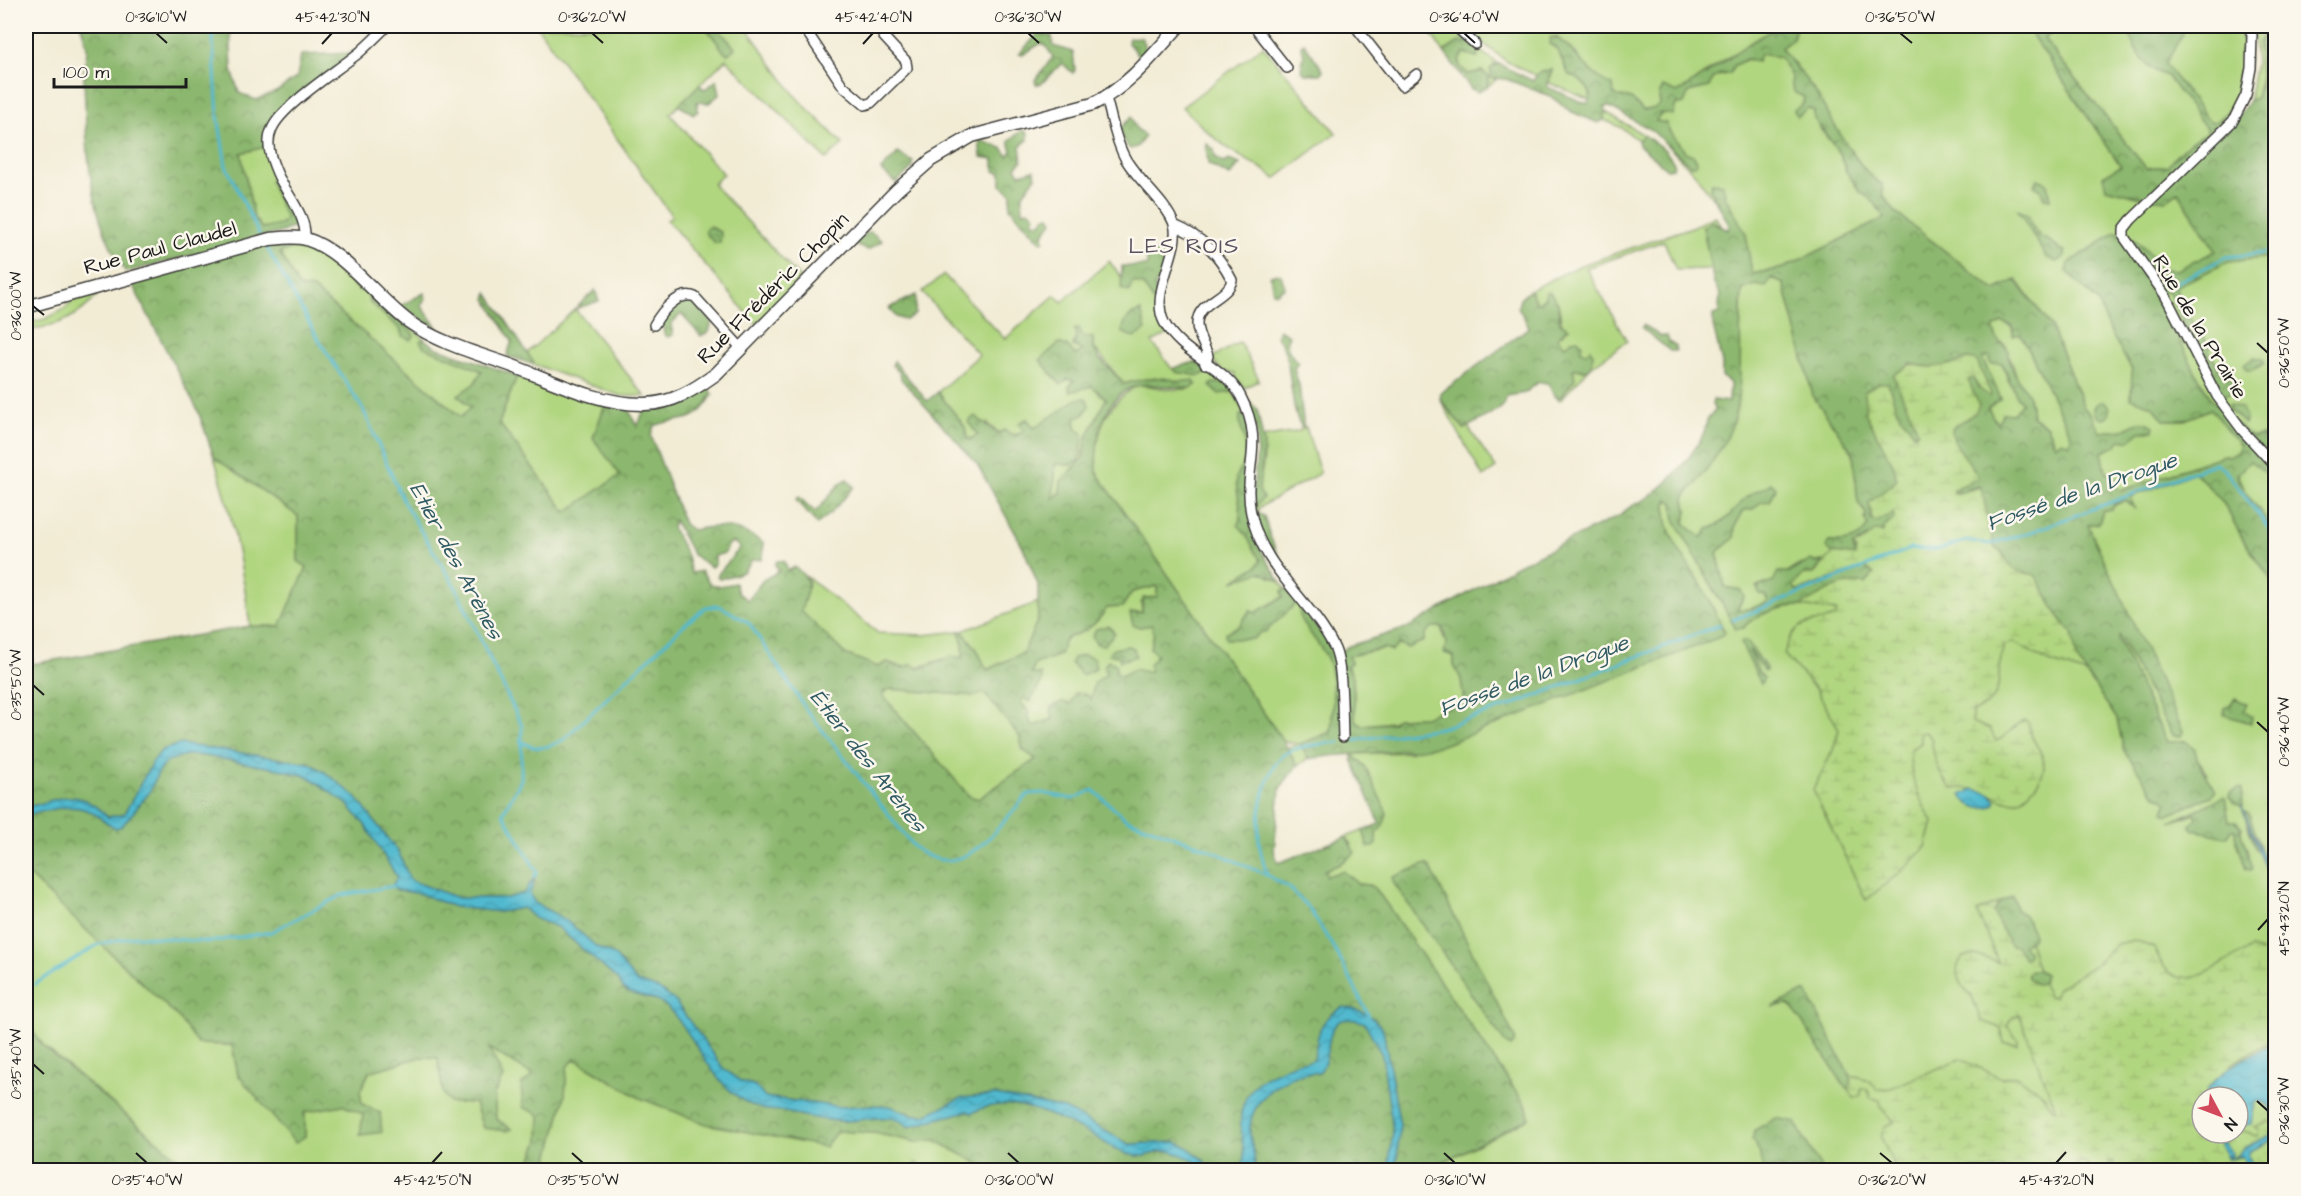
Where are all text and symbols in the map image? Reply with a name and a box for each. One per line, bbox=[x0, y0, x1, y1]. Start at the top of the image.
text: 0°36'10"W bbox=[125, 7, 187, 28]
text: 45°42'30"N bbox=[294, 7, 370, 28]
text: 0°36'20"W bbox=[558, 7, 626, 28]
text: 45°42'40"N bbox=[834, 7, 912, 28]
text: 0°36'30"W bbox=[995, 7, 1061, 28]
text: 0°36'40"W bbox=[1429, 7, 1499, 28]
text: 0°36'50"W bbox=[1865, 7, 1935, 28]
scale bar bbox=[54, 51, 186, 89]
text: 100 m bbox=[63, 60, 109, 85]
street label: Rue Frédéric Chopin bbox=[691, 206, 856, 371]
street label: Rue Paul Claudel bbox=[81, 214, 239, 282]
district label: LES ROIS bbox=[1128, 231, 1240, 262]
street label: Rue de la Prairie bbox=[2146, 250, 2254, 404]
text: 0°36'00"W bbox=[6, 272, 27, 340]
text: 0°36'50"W bbox=[2274, 318, 2295, 388]
water label: Fossé de la Drogue bbox=[1983, 445, 2183, 540]
water label: Etier des Arènes bbox=[402, 477, 511, 646]
water label: Fossé de la Drogue bbox=[1435, 627, 1634, 726]
text: 0°35'50"W bbox=[6, 649, 27, 721]
water label: Étier des Arènes bbox=[802, 683, 934, 840]
text: 0°36'40"W bbox=[2274, 697, 2295, 767]
text: 45°43'20"N bbox=[2274, 881, 2295, 957]
text: 0°35'40"W bbox=[6, 1029, 27, 1099]
text: 0°36'30"W bbox=[2274, 1078, 2295, 1144]
north arrow bbox=[2190, 1085, 2250, 1145]
text: N bbox=[2219, 1113, 2242, 1135]
text: 0°35'40"W bbox=[112, 1170, 182, 1191]
text: 45°42'50"N bbox=[393, 1170, 471, 1191]
text: 0°35'50"W bbox=[547, 1170, 619, 1191]
text: 0°36'00"W bbox=[985, 1170, 1053, 1191]
text: 0°36'10"W bbox=[1424, 1170, 1486, 1191]
text: 0°36'20"W bbox=[1858, 1170, 1926, 1191]
text: 45°43'20"N bbox=[2018, 1170, 2094, 1191]

